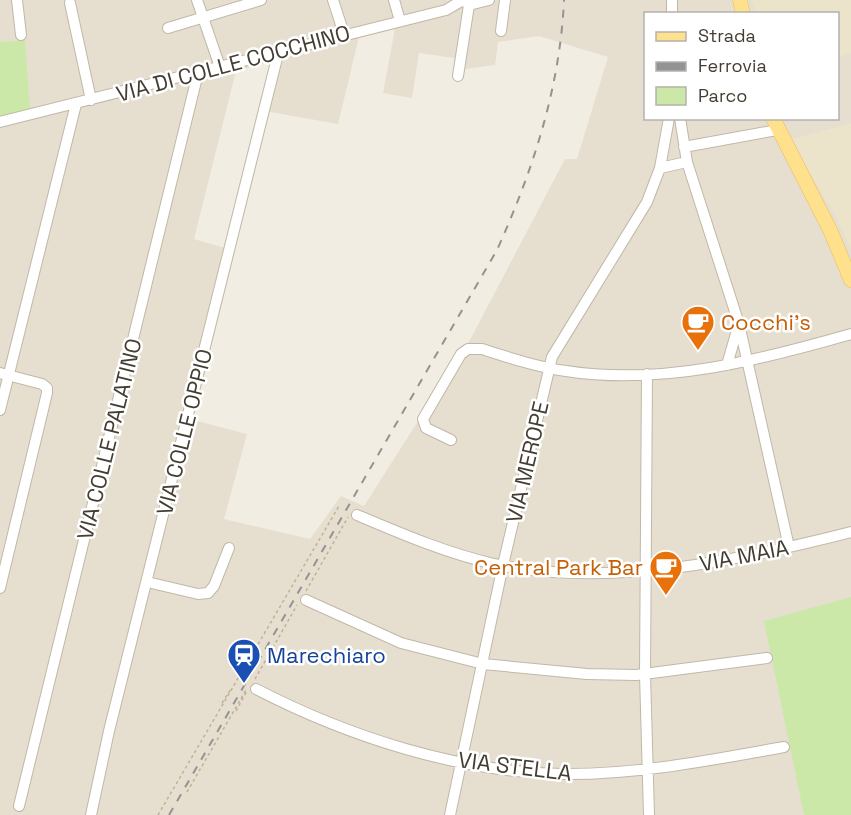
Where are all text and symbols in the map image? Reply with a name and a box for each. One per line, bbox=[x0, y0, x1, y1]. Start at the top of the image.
legend bbox=[644, 12, 839, 120]
street label: VIA DI COLLE COCCHINO bbox=[113, 18, 353, 108]
text: Strada bbox=[698, 24, 756, 47]
text: Ferrovia bbox=[698, 54, 767, 77]
text: Parco bbox=[698, 84, 747, 107]
cafe icon: Cocchi’s bbox=[680, 304, 716, 351]
place label: Cocchi’s bbox=[721, 308, 811, 336]
street label: VIA COLLE PALATINO bbox=[70, 335, 148, 543]
street label: VIA COLLE OPPIO bbox=[150, 346, 218, 518]
street label: VIA MEROPE bbox=[499, 399, 555, 525]
street label: VIA MAIA bbox=[697, 533, 791, 577]
cafe icon: Central Park Bar bbox=[648, 549, 684, 596]
place label: Central Park Bar bbox=[474, 553, 643, 581]
station icon: Marechiaro bbox=[226, 637, 262, 684]
place label: Marechiaro bbox=[267, 641, 386, 669]
street label: VIA STELLA bbox=[457, 745, 574, 787]

